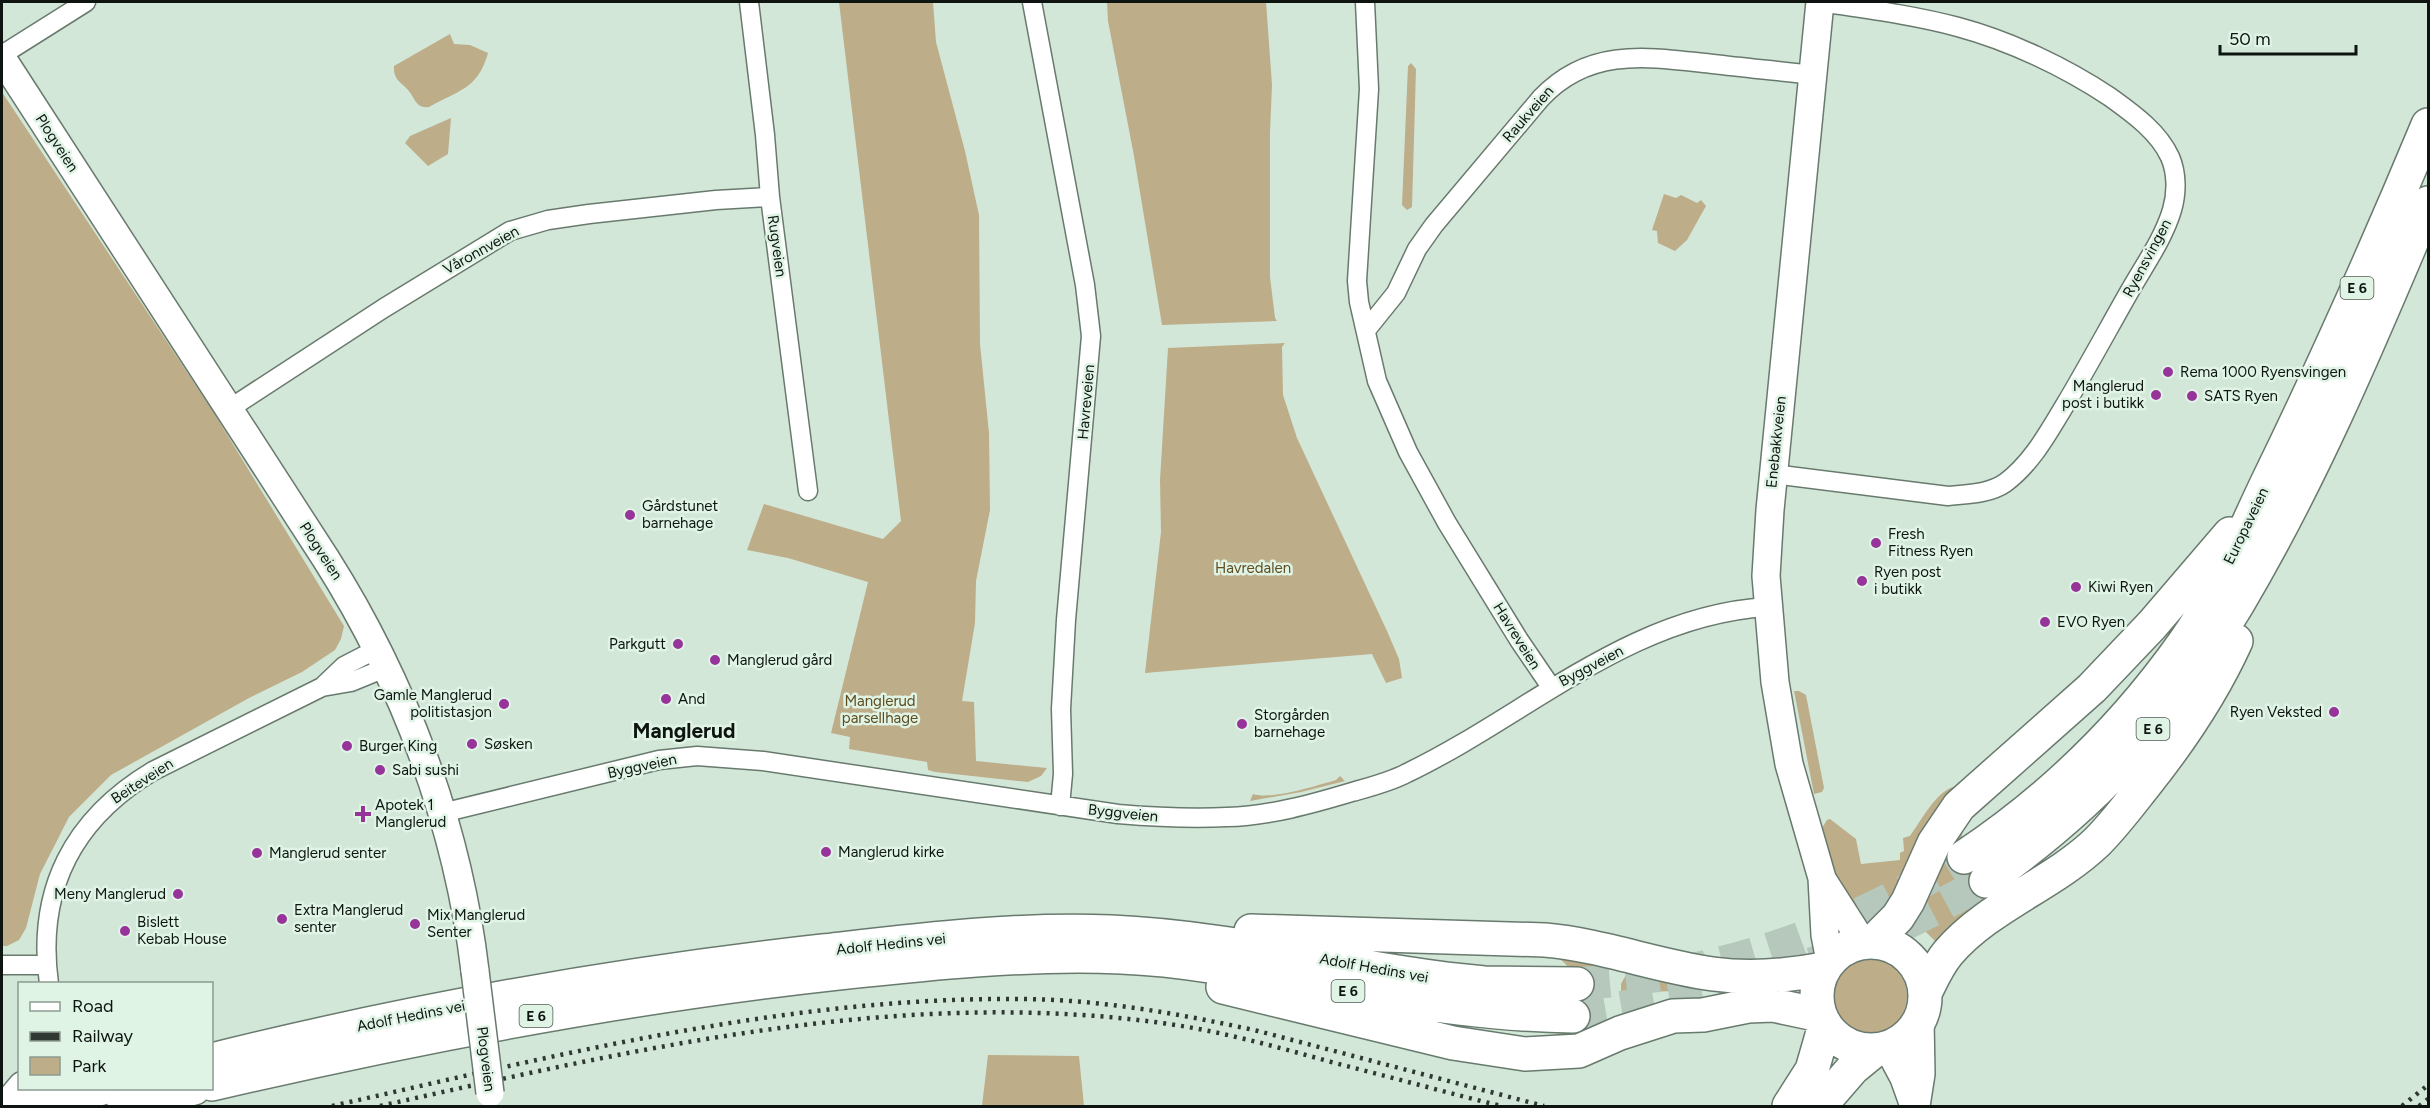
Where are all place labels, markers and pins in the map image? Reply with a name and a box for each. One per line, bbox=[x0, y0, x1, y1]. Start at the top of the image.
place label: Rema 1000 Ryensvingen bbox=[2180, 363, 2346, 381]
marker: Rema 1000 Ryensvingen bbox=[2161, 365, 2175, 379]
place label: Manglerud post i butikk bbox=[2062, 377, 2145, 412]
place label: SATS Ryen bbox=[2204, 387, 2278, 405]
marker: Manglerud post i butikk bbox=[2149, 388, 2163, 402]
marker: SATS Ryen bbox=[2185, 389, 2199, 403]
place label: Gårdstunet barnehage bbox=[642, 497, 718, 532]
marker: Gårdstunet barnehage bbox=[623, 508, 637, 522]
place label: Fresh Fitness Ryen bbox=[1888, 525, 1973, 560]
marker: Fresh Fitness Ryen bbox=[1869, 536, 1883, 550]
place label: Ryen post i butikk bbox=[1874, 563, 1942, 598]
marker: Ryen post i butikk bbox=[1855, 574, 1869, 588]
place label: Kiwi Ryen bbox=[2088, 578, 2153, 596]
marker: Kiwi Ryen bbox=[2069, 580, 2083, 594]
place label: EVO Ryen bbox=[2057, 613, 2125, 631]
marker: EVO Ryen bbox=[2038, 615, 2052, 629]
place label: Parkgutt bbox=[609, 635, 666, 653]
marker: Parkgutt bbox=[671, 637, 685, 651]
place label: Manglerud gård bbox=[727, 651, 832, 669]
marker: Manglerud gård bbox=[708, 653, 722, 667]
place label: Gamle Manglerud politistasjon bbox=[374, 686, 492, 721]
place label: And bbox=[678, 690, 705, 708]
marker: And bbox=[659, 692, 673, 706]
marker: Gamle Manglerud politistasjon bbox=[497, 697, 511, 711]
place label: Ryen Veksted bbox=[2230, 703, 2322, 721]
marker: Ryen Veksted bbox=[2327, 705, 2341, 719]
place label: Storgården barnehage bbox=[1254, 706, 1329, 741]
marker: Storgården barnehage bbox=[1235, 717, 1249, 731]
place label: Søsken bbox=[484, 735, 533, 753]
place label: Burger King bbox=[359, 737, 437, 755]
marker: Søsken bbox=[465, 737, 479, 751]
marker: Burger King bbox=[340, 739, 354, 753]
place label: Sabi sushi bbox=[392, 761, 459, 779]
marker: Sabi sushi bbox=[373, 763, 387, 777]
place label: Apotek 1 Manglerud bbox=[375, 796, 446, 831]
marker: Apotek 1 Manglerud bbox=[356, 807, 370, 821]
place label: Manglerud kirke bbox=[838, 843, 944, 861]
place label: Manglerud senter bbox=[269, 844, 386, 862]
marker: Manglerud kirke bbox=[819, 845, 833, 859]
marker: Manglerud senter bbox=[250, 846, 264, 860]
place label: Meny Manglerud bbox=[54, 885, 166, 903]
marker: Meny Manglerud bbox=[171, 887, 185, 901]
place label: Extra Manglerud senter bbox=[294, 901, 403, 936]
place label: Mix Manglerud Senter bbox=[427, 906, 525, 941]
marker: Extra Manglerud senter bbox=[275, 912, 289, 926]
place label: Bislett Kebab House bbox=[137, 913, 227, 948]
marker: Mix Manglerud Senter bbox=[408, 917, 422, 931]
marker: Bislett Kebab House bbox=[118, 924, 132, 938]

